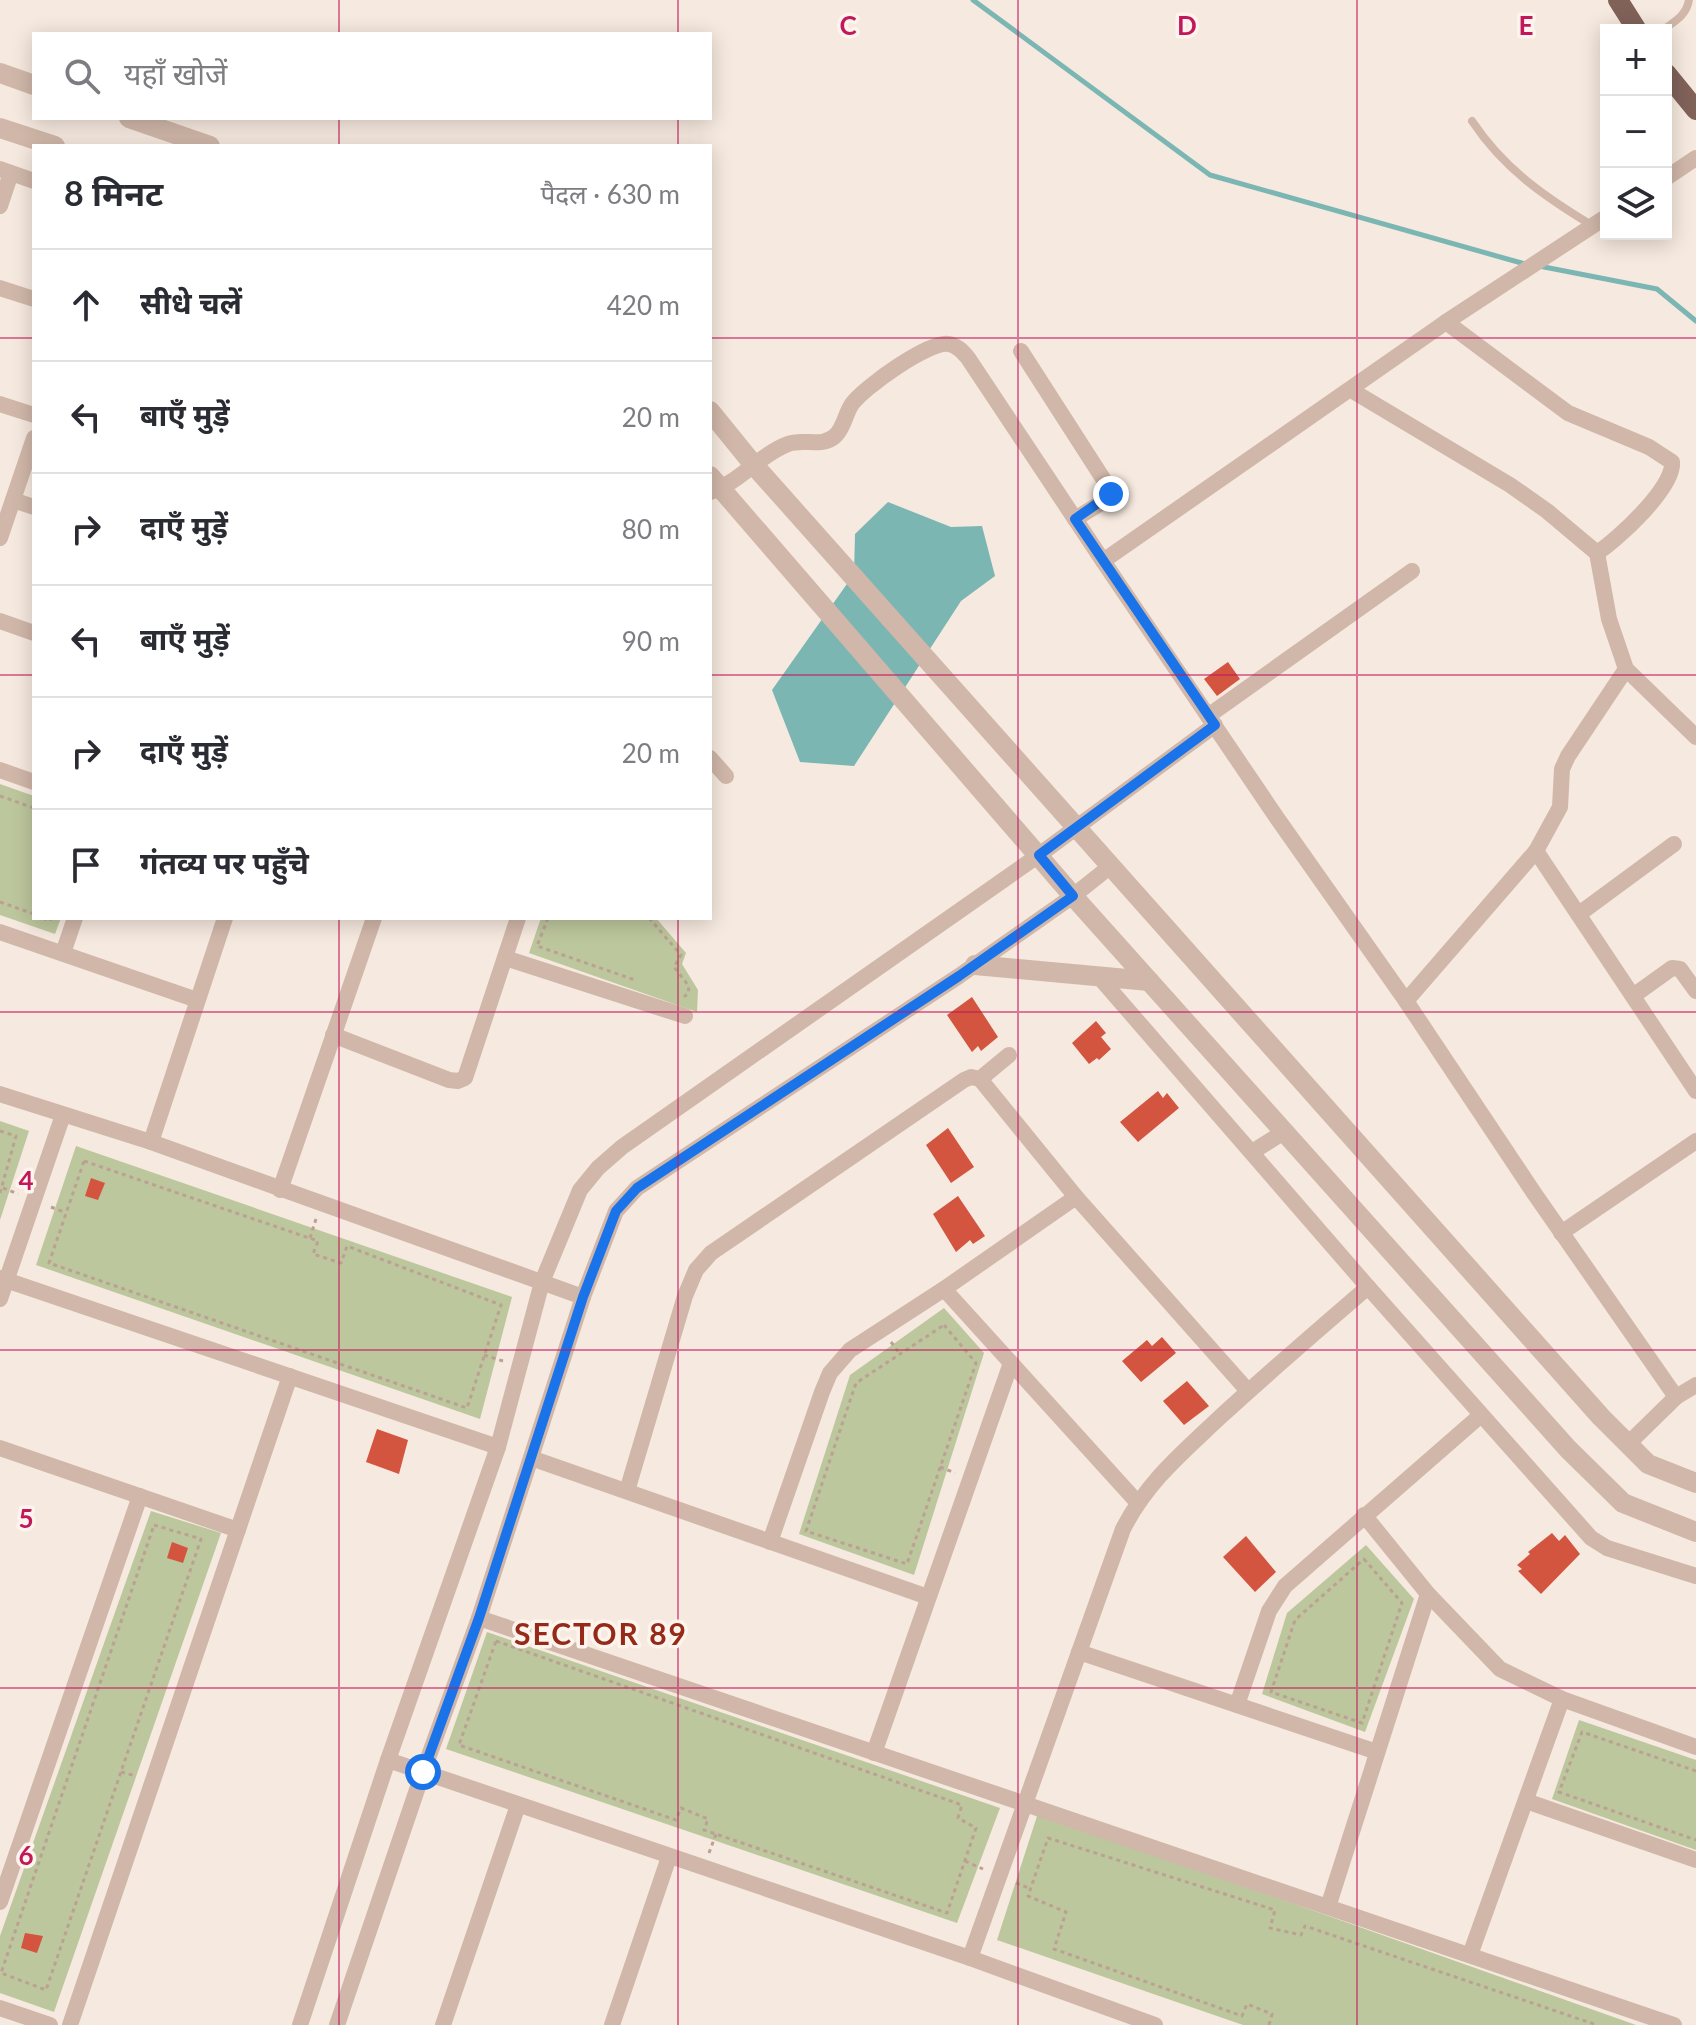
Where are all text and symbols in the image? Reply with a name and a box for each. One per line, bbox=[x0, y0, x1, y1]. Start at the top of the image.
text: C bbox=[839, 9, 857, 41]
text: D bbox=[1177, 9, 1197, 41]
text: E bbox=[1519, 9, 1533, 41]
map controls bbox=[1600, 24, 1672, 240]
button: + bbox=[1600, 24, 1672, 96]
search box bbox=[32, 32, 712, 120]
icon: search bbox=[60, 54, 104, 98]
text: यहाँ खोजें bbox=[124, 55, 227, 91]
button: − bbox=[1600, 96, 1672, 168]
button: layers bbox=[1600, 168, 1672, 240]
text: 8 मिनट bbox=[64, 172, 163, 213]
text: पैदल · 630 m bbox=[540, 178, 680, 210]
icon: ahead bbox=[64, 283, 108, 327]
text: सीधे चलें bbox=[140, 284, 242, 320]
text: 420 m bbox=[607, 289, 680, 321]
icon: left bbox=[64, 395, 108, 439]
text: बाएँ मुड़ें bbox=[140, 396, 230, 432]
text: 20 m bbox=[622, 401, 680, 433]
route end bbox=[1093, 476, 1129, 512]
icon: right bbox=[64, 507, 108, 551]
text: दाएँ मुड़ें bbox=[140, 508, 228, 544]
text: 80 m bbox=[622, 513, 680, 545]
icon: left bbox=[64, 619, 108, 663]
text: बाएँ मुड़ें bbox=[140, 620, 230, 656]
text: 90 m bbox=[622, 625, 680, 657]
icon: right bbox=[64, 731, 108, 775]
text: दाएँ मुड़ें bbox=[140, 732, 228, 768]
text: 20 m bbox=[622, 737, 680, 769]
icon: arrive bbox=[64, 843, 108, 887]
text: गंतव्य पर पहुँचे bbox=[140, 844, 309, 880]
text: 4 bbox=[18, 1164, 34, 1196]
text: 5 bbox=[18, 1502, 34, 1534]
district label: SECTOR 89 bbox=[514, 1615, 688, 1651]
route start bbox=[405, 1754, 441, 1790]
text: 6 bbox=[18, 1839, 34, 1871]

